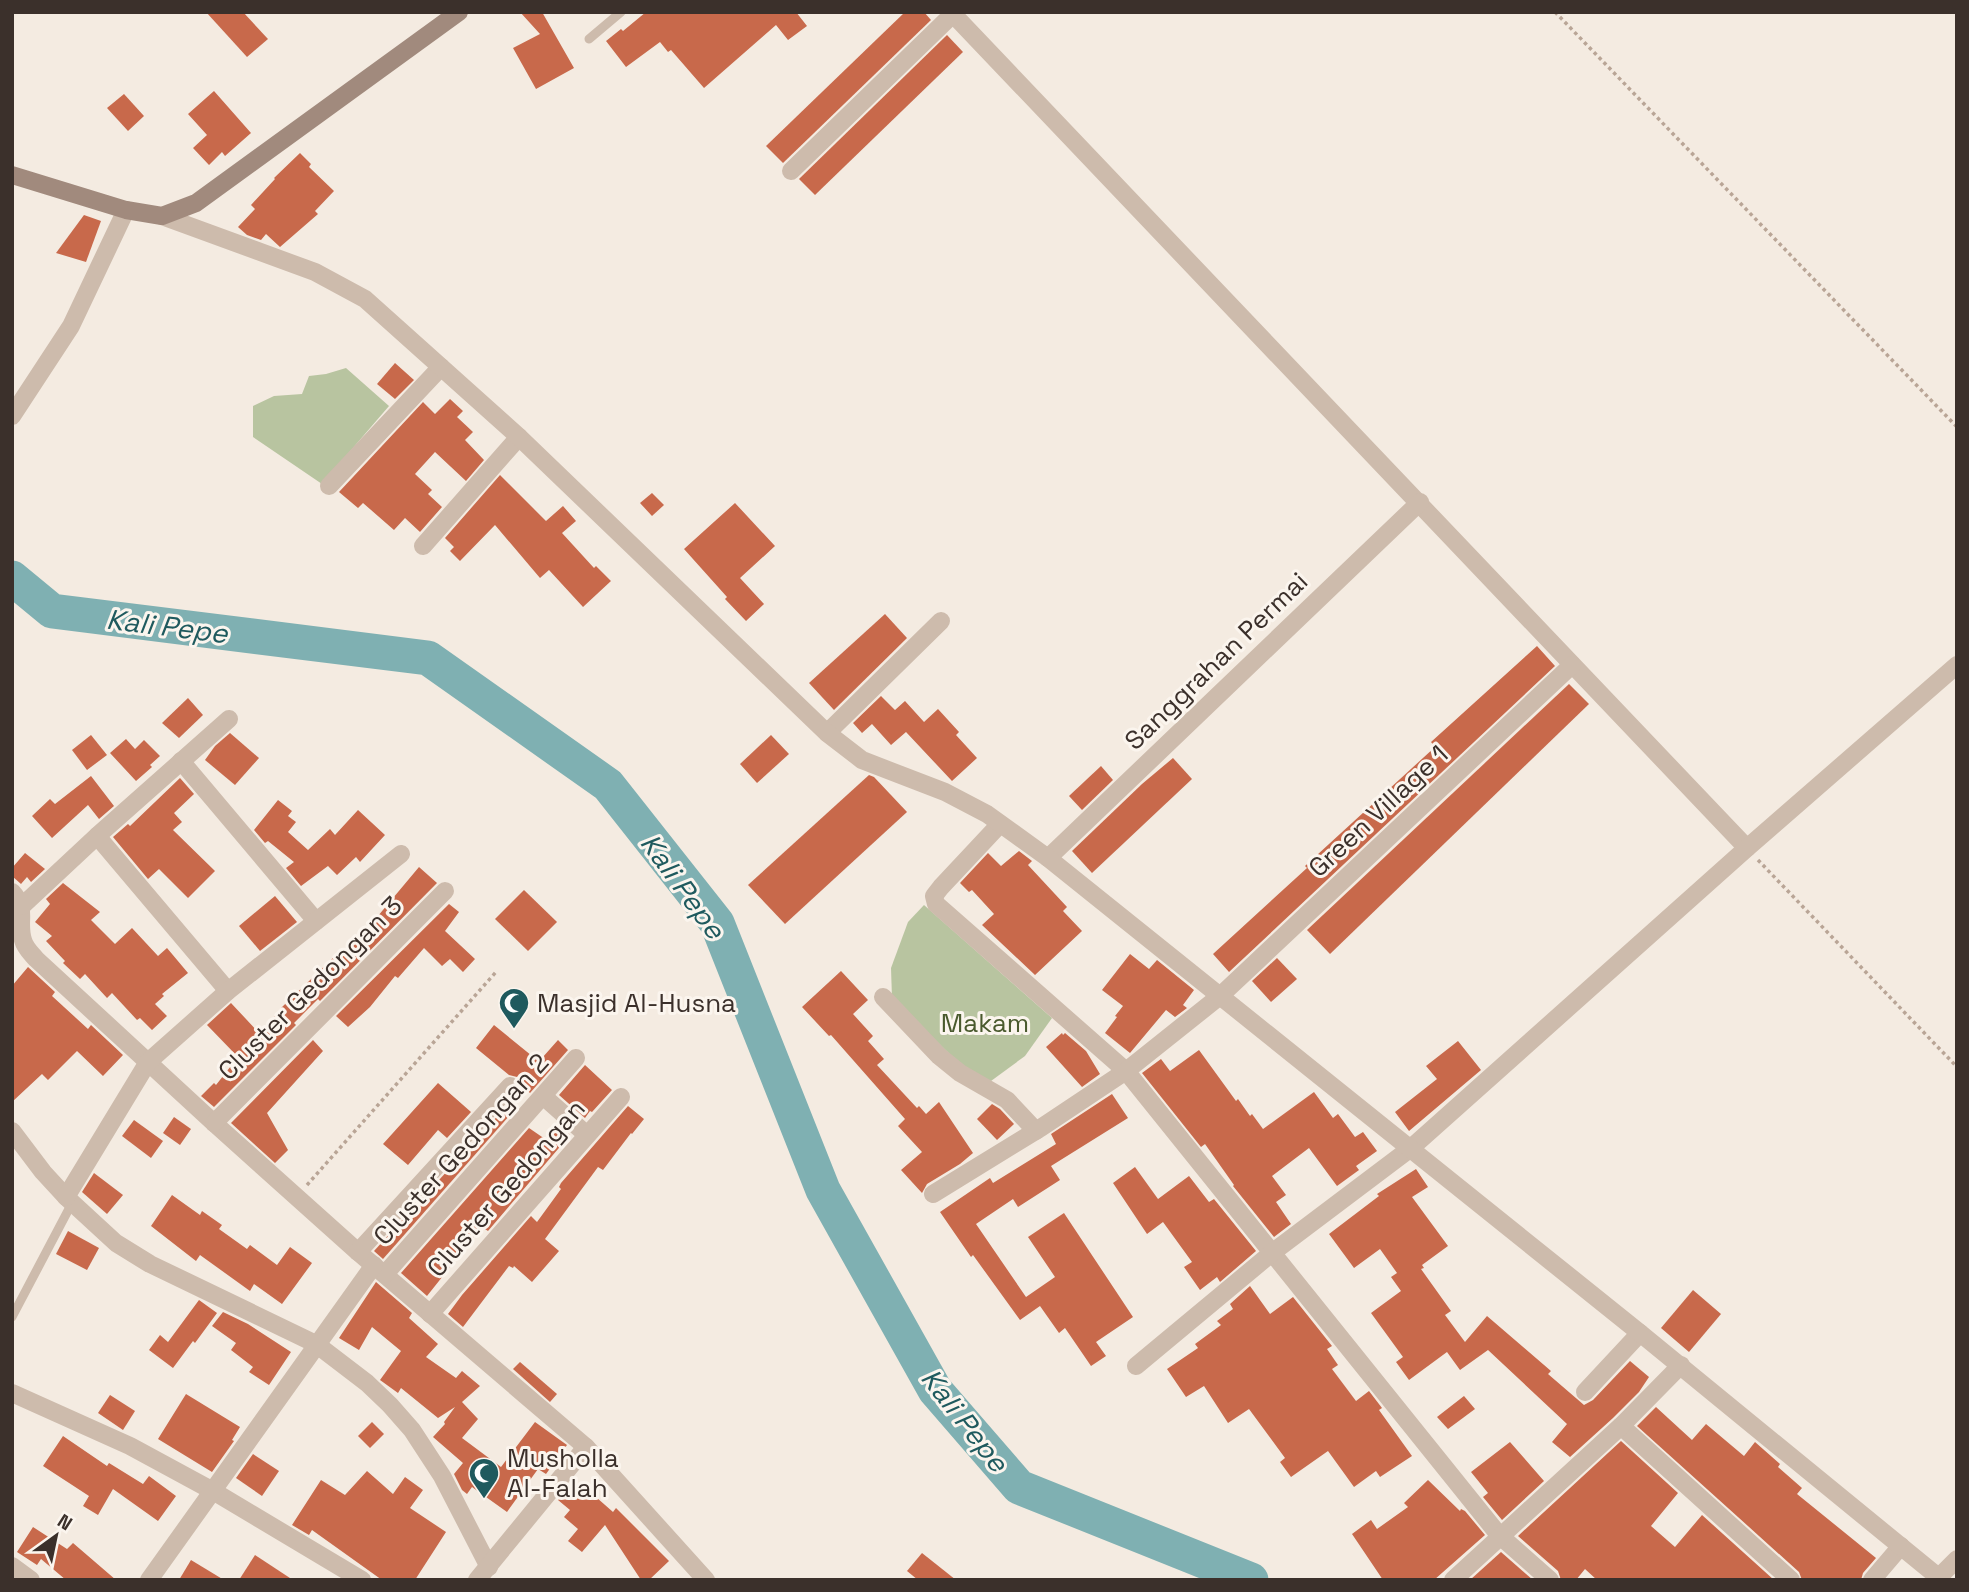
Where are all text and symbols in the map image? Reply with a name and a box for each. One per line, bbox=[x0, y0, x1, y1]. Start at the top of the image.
street label: Sanggrahan Permai bbox=[1117, 565, 1315, 757]
water label: Kali Pepe bbox=[104, 601, 231, 651]
street label: Green Village 1 bbox=[1301, 738, 1455, 884]
water label: Kali Pepe bbox=[633, 826, 734, 947]
street label: Cluster Gedongan 3 bbox=[211, 889, 409, 1087]
mosque icon: Masjid Al-Husna bbox=[497, 986, 531, 1030]
place label: Masjid Al-Husna bbox=[537, 986, 736, 1020]
park label: Makam bbox=[941, 1006, 1029, 1040]
street label: Cluster Gedongan 2 bbox=[367, 1047, 555, 1251]
street label: Cluster Gedongan bbox=[421, 1093, 591, 1283]
water label: Kali Pepe bbox=[913, 1361, 1018, 1480]
place label: Musholla Al-Falah bbox=[507, 1441, 619, 1505]
mosque icon: Musholla Al-Falah bbox=[467, 1456, 501, 1500]
north arrow bbox=[21, 1501, 91, 1571]
text: N bbox=[53, 1508, 77, 1536]

